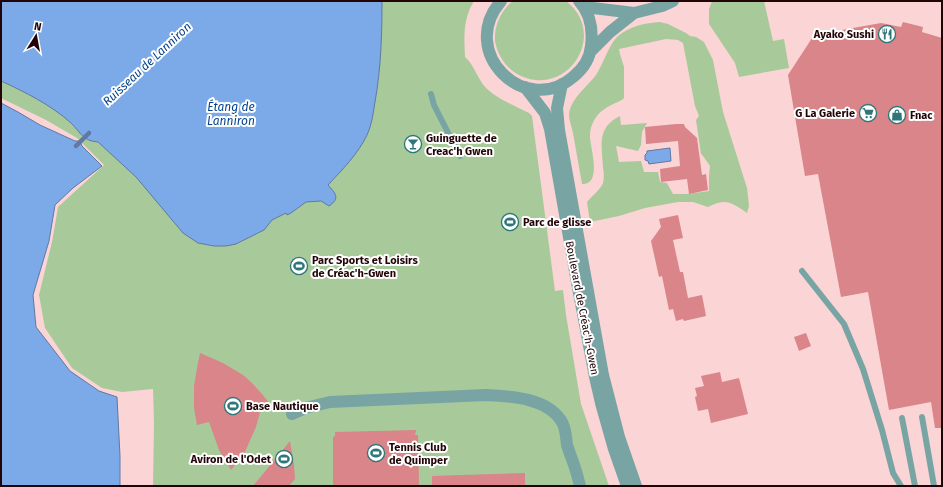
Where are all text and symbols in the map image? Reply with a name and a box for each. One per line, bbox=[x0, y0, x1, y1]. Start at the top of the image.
north arrow bbox=[16, 16, 56, 56]
water label: Ruisseau de Lanniron bbox=[100, 19, 194, 109]
text: N bbox=[33, 20, 43, 34]
restaurant icon: Ayako Sushi bbox=[877, 24, 897, 44]
place label: Ayako Sushi bbox=[813, 28, 874, 41]
water label: Étang de Lanniron bbox=[207, 99, 255, 128]
supermarket icon: G La Galerie bbox=[858, 103, 878, 123]
shop icon: Fnac bbox=[887, 105, 907, 125]
place label: G La Galerie bbox=[795, 107, 855, 120]
place label: Fnac bbox=[910, 109, 933, 122]
place label: Guinguette de Creac'h Gwen bbox=[426, 132, 497, 158]
bar icon: Guinguette de Creac'h Gwen bbox=[403, 134, 423, 154]
sports icon: Parc de glisse bbox=[500, 212, 520, 232]
place label: Parc de glisse bbox=[523, 216, 591, 229]
street label: Boulevard de Créac'h-Gwen bbox=[563, 240, 601, 376]
place label: Parc Sports et Loisirs de Créac'h-Gwen bbox=[312, 254, 418, 280]
sports icon: Parc Sports et Loisirs de Créac'h-Gwen bbox=[289, 256, 309, 276]
sports icon: Base Nautique bbox=[223, 396, 243, 416]
place label: Base Nautique bbox=[246, 400, 319, 413]
place label: Tennis Club de Quimper bbox=[389, 441, 448, 467]
sports icon: Tennis Club de Quimper bbox=[366, 443, 386, 463]
sports icon: Aviron de l'Odet bbox=[274, 449, 294, 469]
place label: Aviron de l'Odet bbox=[190, 453, 272, 466]

